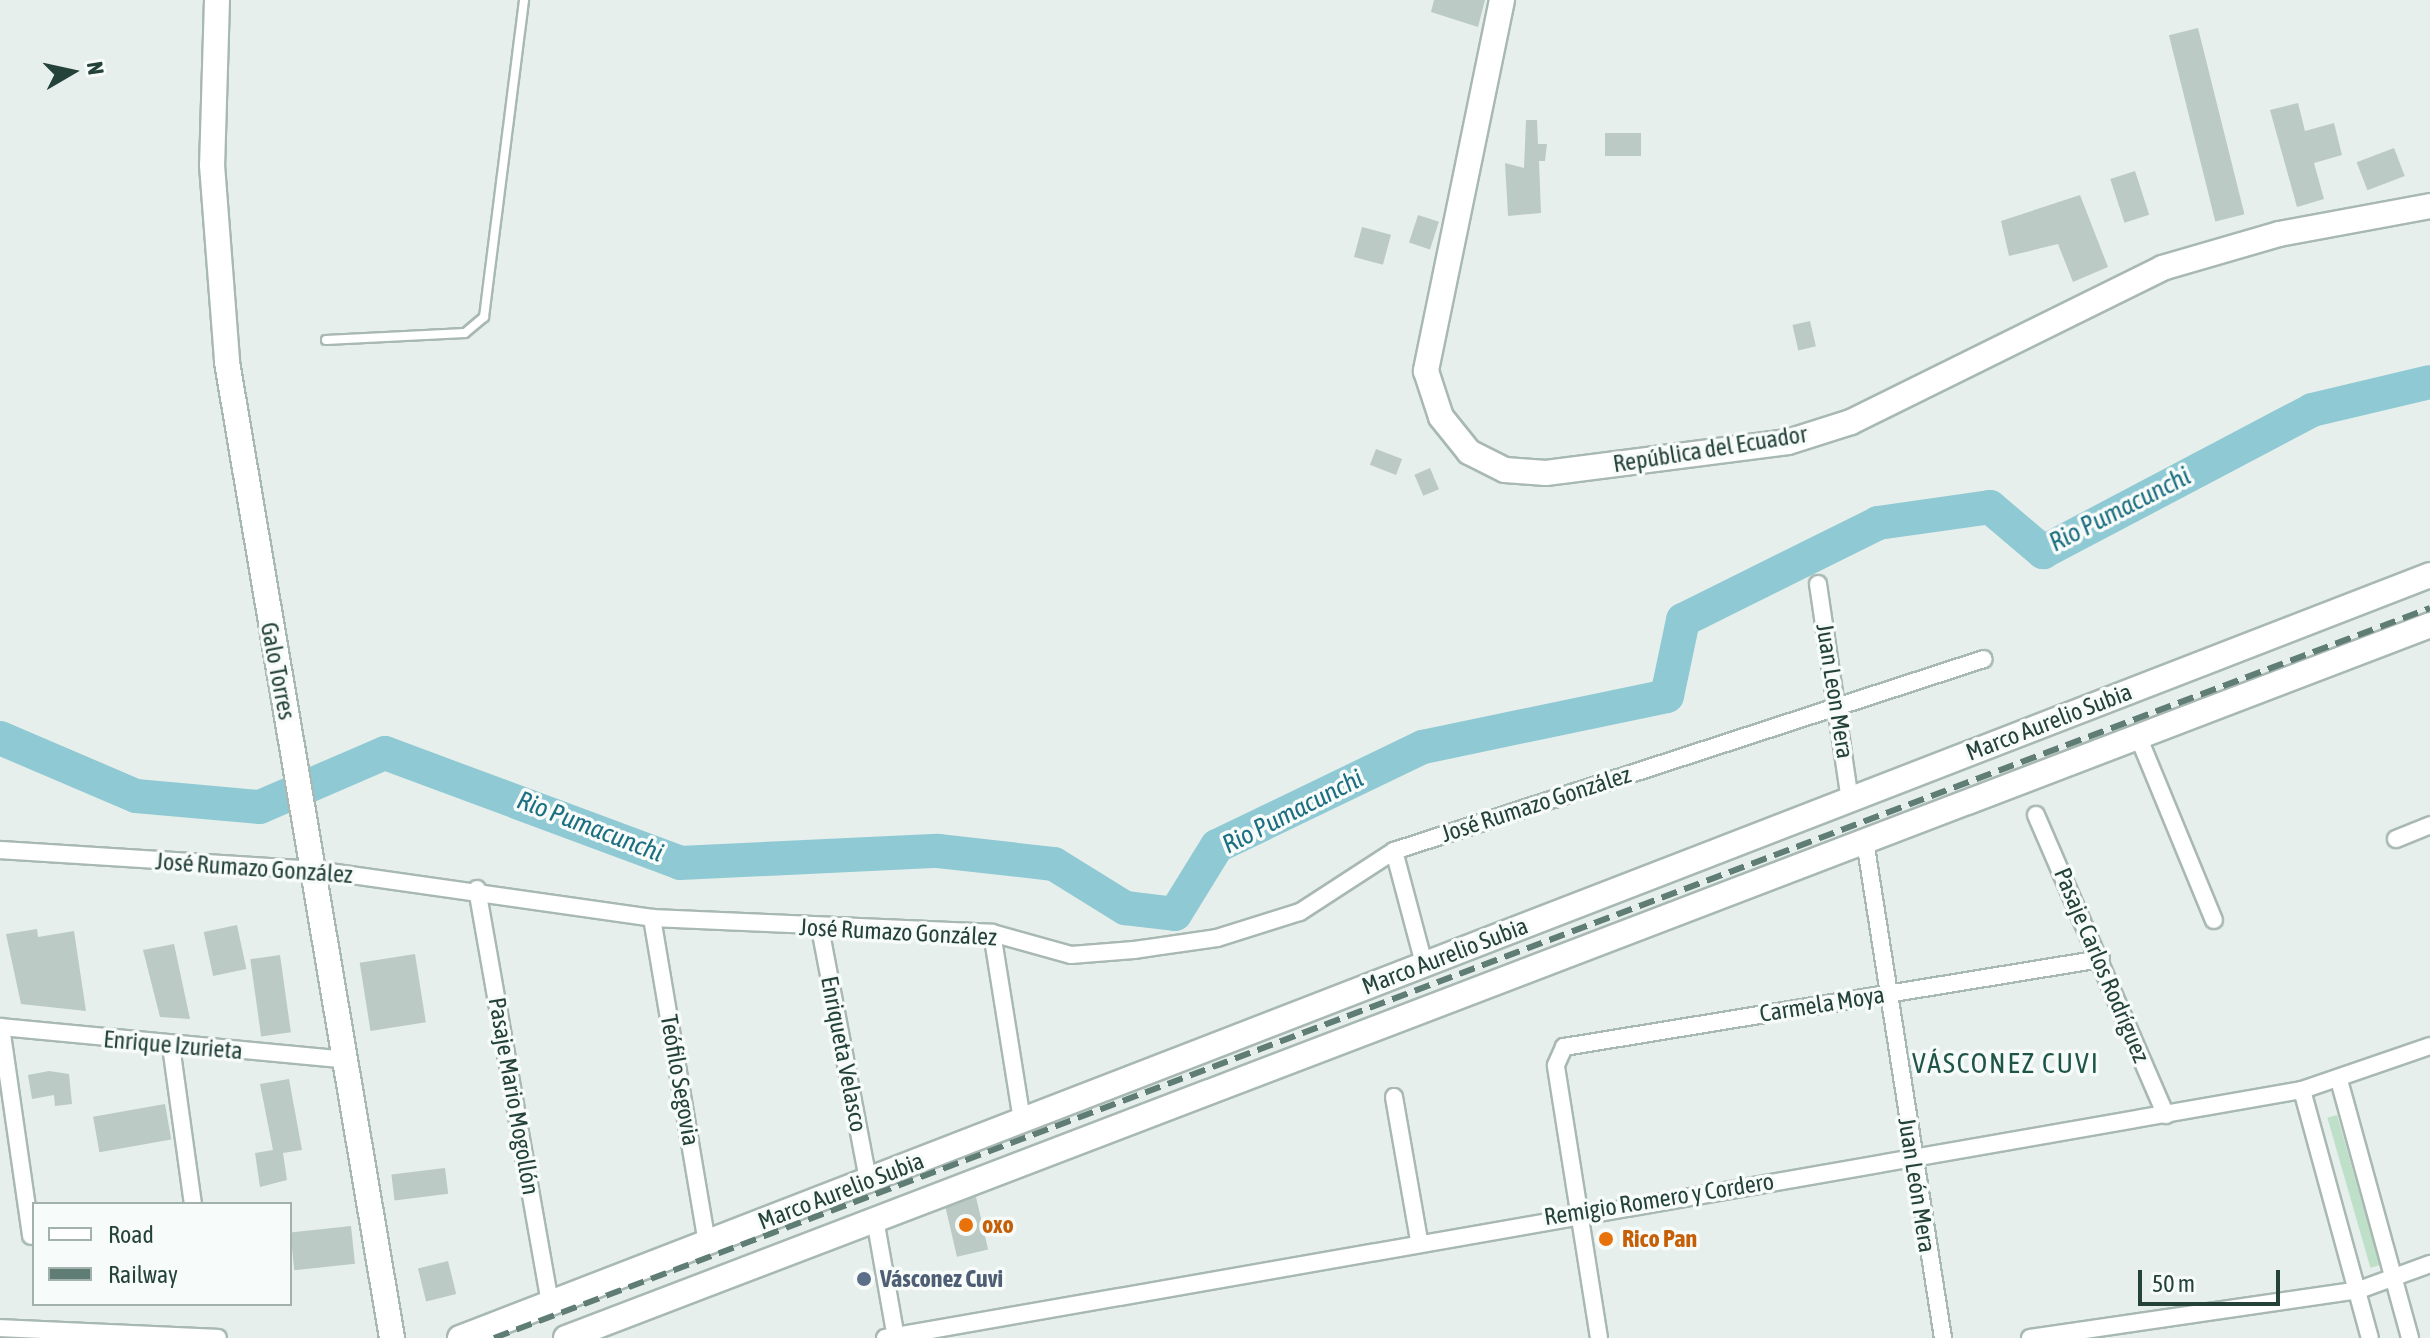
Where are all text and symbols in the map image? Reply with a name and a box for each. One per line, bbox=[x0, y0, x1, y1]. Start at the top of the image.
north arrow bbox=[32, 32, 112, 112]
text: N bbox=[82, 60, 110, 77]
street label: República del Ecuador bbox=[1611, 419, 1809, 479]
water label: Rio Pumacunchi bbox=[2044, 461, 2196, 559]
street label: Galo Torres bbox=[254, 620, 302, 722]
street label: Juan Leon Mera bbox=[1810, 621, 1860, 761]
street label: Marco Aurelio Subia bbox=[1962, 677, 2136, 767]
street label: José Rumazo González bbox=[1438, 760, 1634, 848]
water label: Rio Pumacunchi bbox=[1217, 763, 1369, 861]
water label: Rio Pumacunchi bbox=[513, 785, 667, 869]
street label: José Rumazo González bbox=[154, 847, 354, 889]
street label: Pasaje Carlos Rodríguez bbox=[2048, 863, 2156, 1067]
street label: Marco Aurelio Subia bbox=[1358, 911, 1532, 1001]
street label: José Rumazo González bbox=[799, 912, 997, 952]
street label: Enriqueta Velasco bbox=[815, 974, 873, 1134]
street label: Carmela Moya bbox=[1758, 980, 1886, 1028]
street label: Pasaje Mario Mogollón bbox=[482, 995, 546, 1197]
street label: Teófilo Segovia bbox=[654, 1012, 706, 1148]
street label: Enrique Izurieta bbox=[102, 1025, 244, 1065]
district label: VÁSCONEZ CUVI bbox=[1912, 1046, 2100, 1080]
street label: Juan León Mera bbox=[1892, 1115, 1942, 1255]
street label: Marco Aurelio Subia bbox=[754, 1146, 928, 1236]
street label: Remigio Romero y Cordero bbox=[1542, 1167, 1776, 1231]
legend bbox=[32, 1202, 292, 1306]
place label: oxo bbox=[982, 1211, 1014, 1239]
marker: oxo bbox=[957, 1216, 975, 1234]
text: Road bbox=[108, 1221, 154, 1248]
place label: Rico Pan bbox=[1622, 1225, 1697, 1253]
marker: Rico Pan bbox=[1597, 1230, 1615, 1248]
scale bar bbox=[2142, 1254, 2284, 1304]
text: Railway bbox=[108, 1261, 178, 1288]
place label: Vásconez Cuvi bbox=[880, 1265, 1003, 1293]
marker: Vásconez Cuvi bbox=[855, 1270, 873, 1288]
text: 50 m bbox=[2152, 1270, 2195, 1297]

